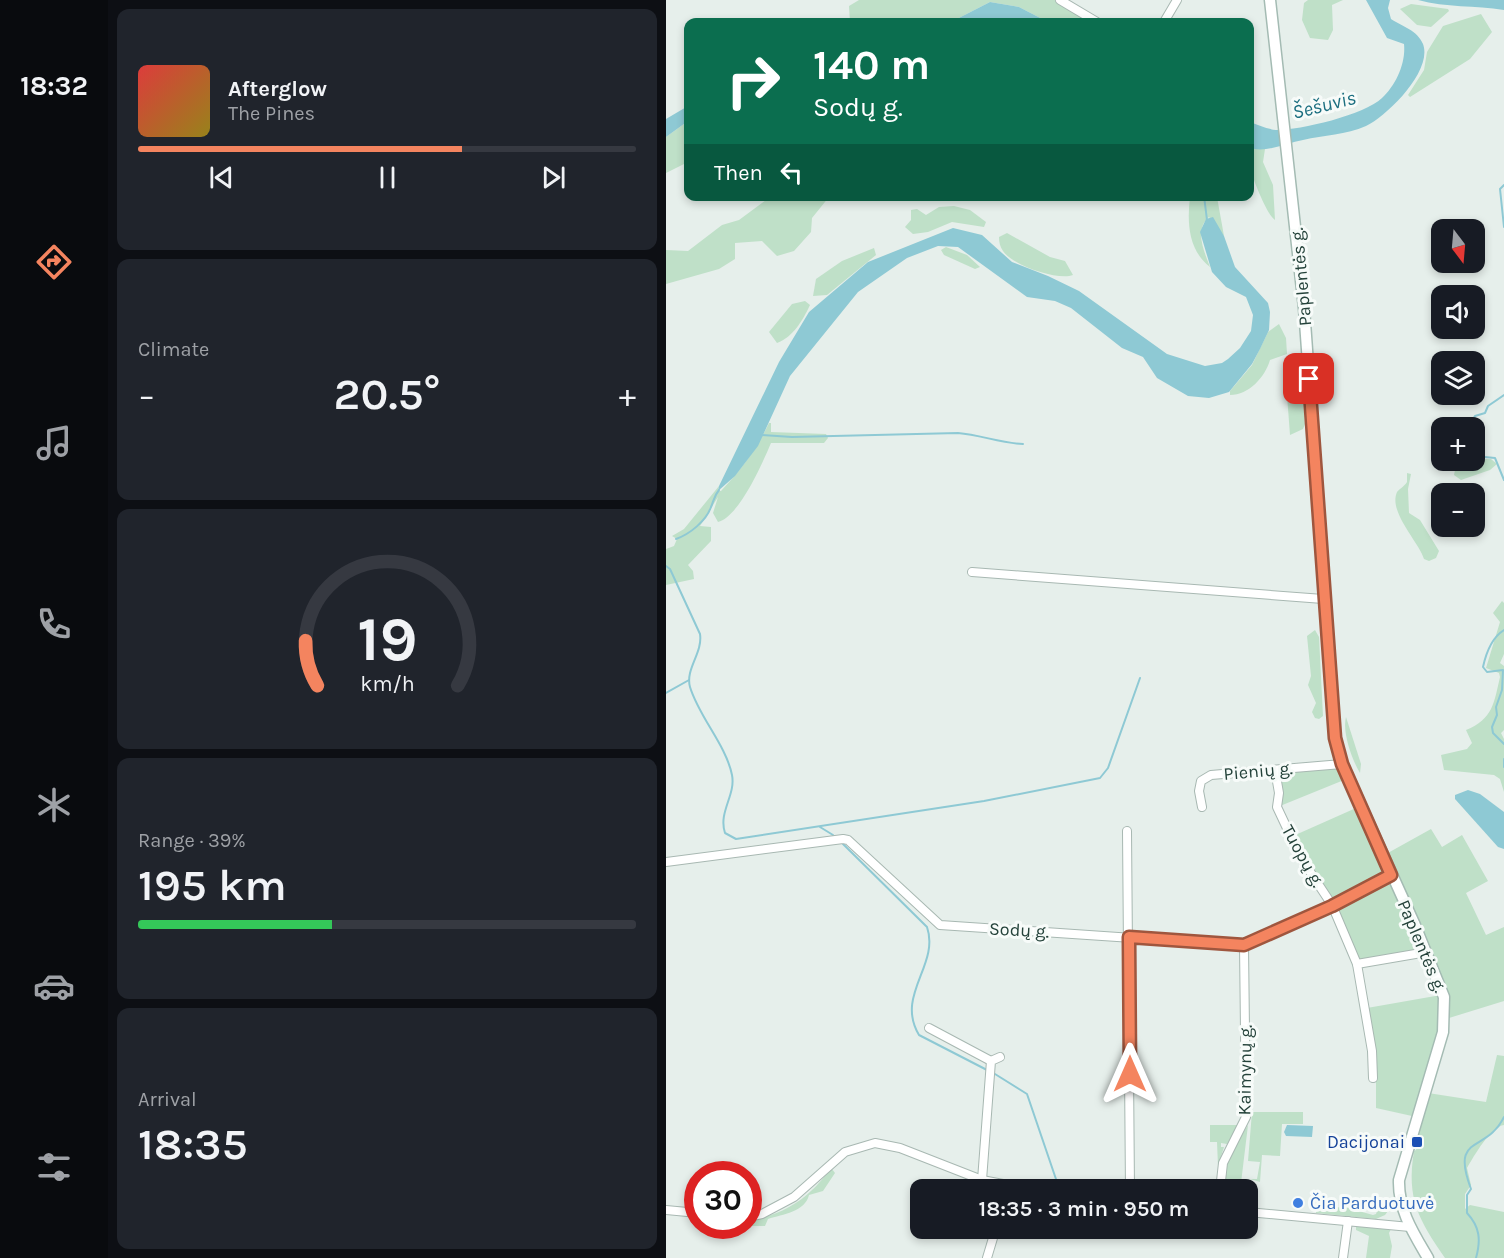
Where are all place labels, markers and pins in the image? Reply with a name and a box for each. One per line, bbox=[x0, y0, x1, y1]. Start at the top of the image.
pin bbox=[1283, 353, 1334, 404]
place label: Dacijonai bbox=[1327, 1131, 1405, 1153]
marker: Dacijonai bbox=[1410, 1135, 1424, 1149]
place label: Čia Parduotuvė bbox=[1310, 1192, 1434, 1214]
marker: Čia Parduotuvė bbox=[1291, 1196, 1305, 1210]

